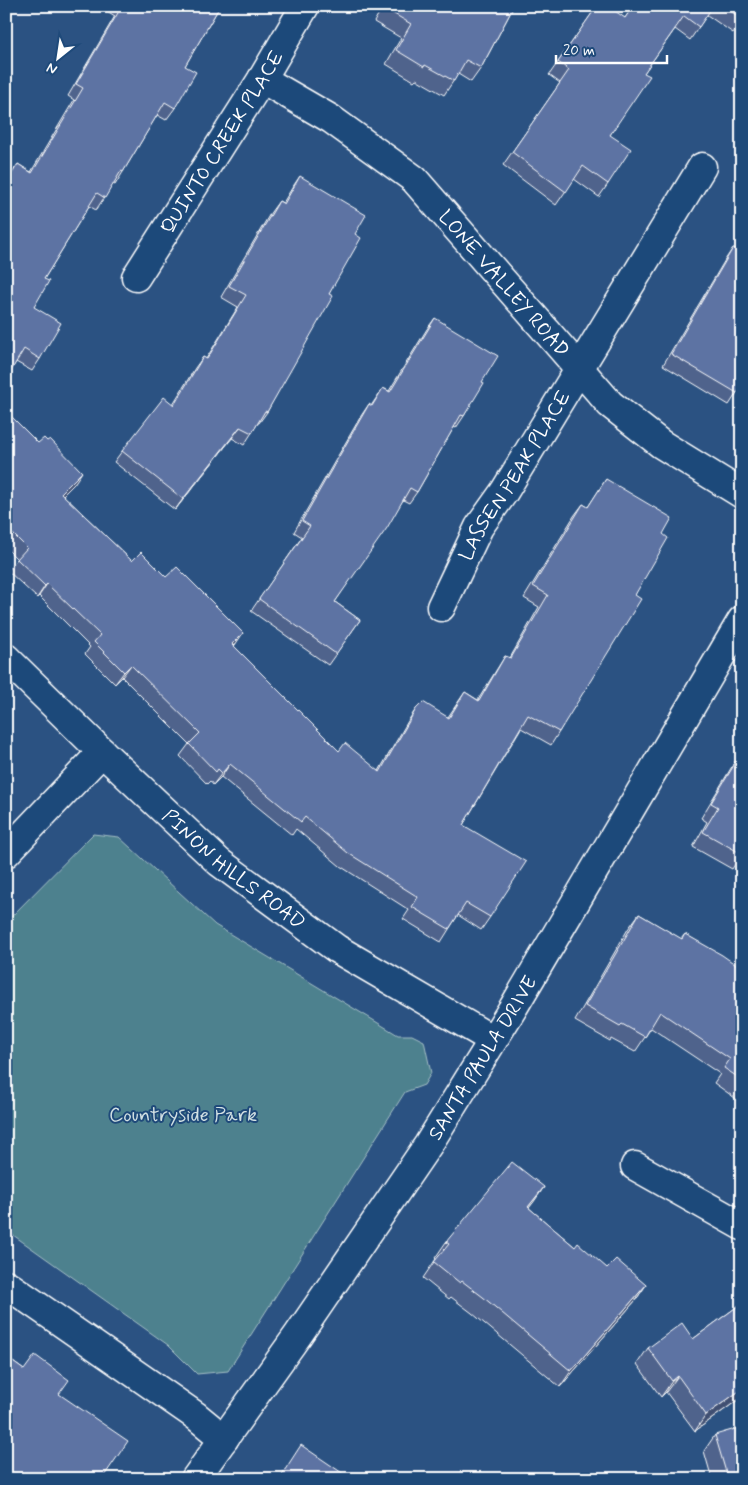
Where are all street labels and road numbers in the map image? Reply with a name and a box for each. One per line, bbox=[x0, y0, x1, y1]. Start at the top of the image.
street label: QUINTO CREEK PLACE bbox=[155, 46, 291, 240]
street label: LONE VALLEY ROAD bbox=[432, 204, 575, 363]
street label: LASSEN PEAK PLACE bbox=[453, 386, 578, 565]
street label: PINON HILLS ROAD bbox=[156, 803, 311, 936]
street label: SANTA PAULA DRIVE bbox=[422, 971, 544, 1146]

